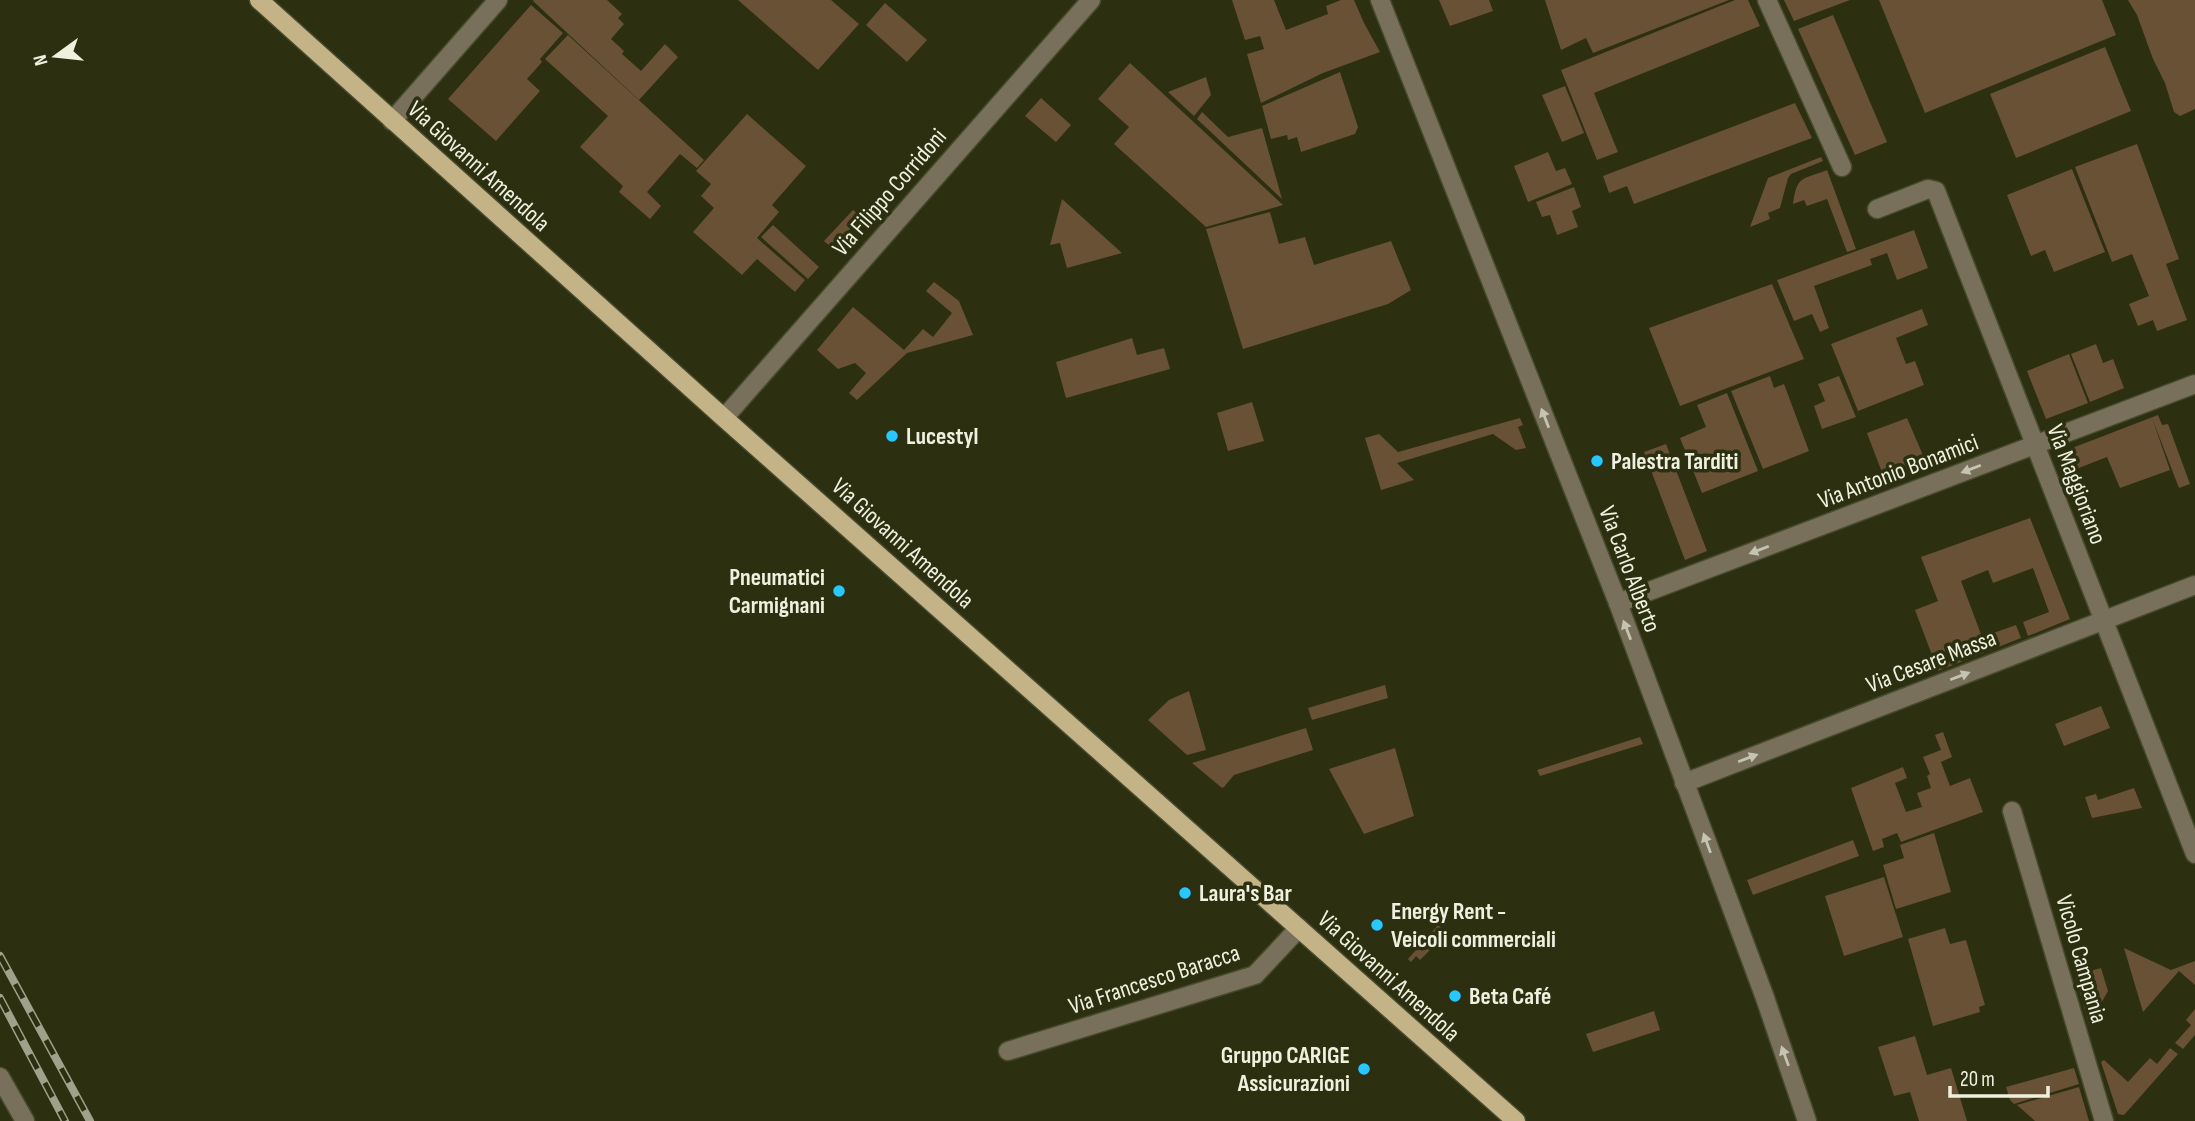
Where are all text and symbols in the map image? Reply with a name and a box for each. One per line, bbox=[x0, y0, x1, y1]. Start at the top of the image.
north arrow bbox=[21, 21, 91, 91]
text: N bbox=[29, 52, 53, 68]
street label: Via Giovanni Amendola bbox=[402, 95, 556, 238]
street label: Via Filippo Corridoni bbox=[826, 123, 953, 262]
one-way arrow bbox=[1539, 407, 1550, 428]
street label: Via Maggioriano bbox=[2040, 420, 2113, 548]
place label: Lucestyl bbox=[906, 422, 978, 451]
marker: Lucestyl bbox=[884, 428, 900, 444]
street label: Via Antonio Bonamici bbox=[1814, 428, 1982, 515]
place label: Palestra Tarditi bbox=[1611, 447, 1739, 476]
marker: Palestra Tarditi bbox=[1589, 453, 1605, 469]
one-way arrow bbox=[1961, 464, 1982, 475]
street label: Via Giovanni Amendola bbox=[826, 472, 980, 615]
street label: Via Carlo Alberto bbox=[1592, 502, 1667, 636]
one-way arrow bbox=[1748, 545, 1769, 556]
place label: Pneumatici Carmignani bbox=[729, 563, 825, 620]
marker: Pneumatici Carmignani bbox=[831, 583, 847, 599]
one-way arrow bbox=[1621, 619, 1632, 640]
street label: Via Cesare Massa bbox=[1862, 623, 2000, 700]
one-way arrow bbox=[1950, 671, 1971, 682]
one-way arrow bbox=[1738, 753, 1759, 764]
one-way arrow bbox=[1701, 832, 1712, 853]
place label: Laura's Bar bbox=[1199, 879, 1292, 908]
marker: Laura's Bar bbox=[1177, 885, 1193, 901]
street label: Vicolo Campania bbox=[2049, 892, 2114, 1027]
place label: Energy Rent - Veicoli commerciali bbox=[1391, 897, 1556, 954]
street label: Via Giovanni Amendola bbox=[1312, 905, 1466, 1048]
marker: Energy Rent - Veicoli commerciali bbox=[1369, 917, 1385, 933]
street label: Via Francesco Baracca bbox=[1065, 938, 1243, 1021]
place label: Beta Café bbox=[1469, 982, 1551, 1011]
marker: Beta Café bbox=[1447, 988, 1463, 1004]
place label: Gruppo CARIGE Assicurazioni bbox=[1221, 1041, 1350, 1098]
one-way arrow bbox=[1779, 1046, 1790, 1067]
scale bar bbox=[1950, 1054, 2048, 1098]
marker: Gruppo CARIGE Assicurazioni bbox=[1356, 1061, 1372, 1077]
text: 20 m bbox=[1960, 1067, 1995, 1092]

